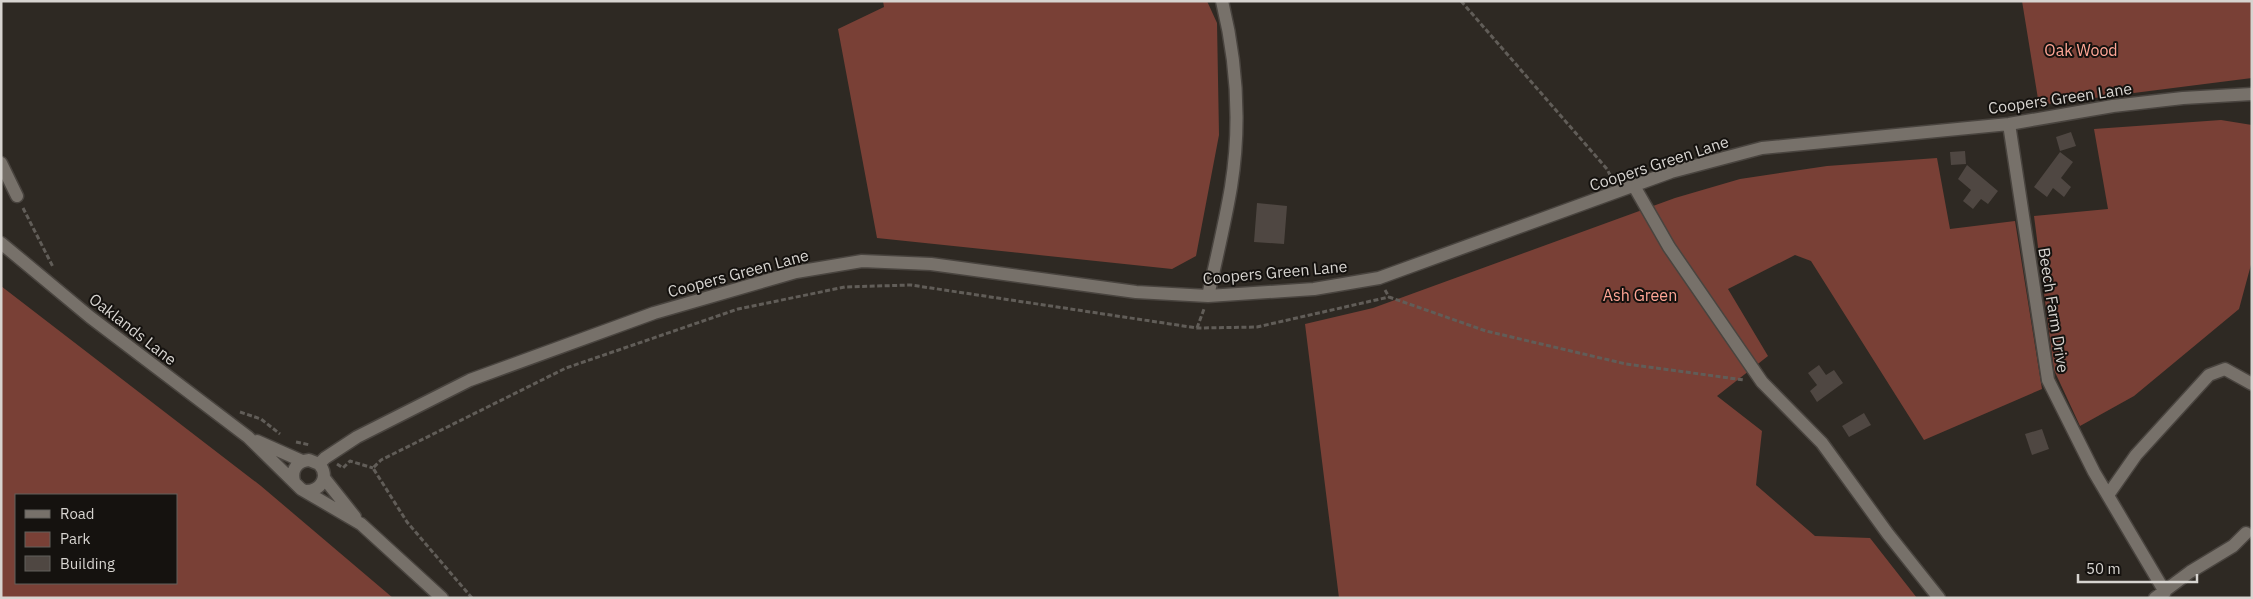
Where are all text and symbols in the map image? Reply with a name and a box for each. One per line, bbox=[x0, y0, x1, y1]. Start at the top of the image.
park label: Oak Wood bbox=[2044, 40, 2118, 60]
street label: Coopers Green Lane bbox=[1987, 78, 2133, 118]
street label: Coopers Green Lane bbox=[1587, 131, 1731, 195]
street label: Coopers Green Lane bbox=[665, 245, 811, 301]
street label: Beech Farm Drive bbox=[2034, 246, 2074, 374]
street label: Coopers Green Lane bbox=[1202, 256, 1348, 288]
park label: Ash Green bbox=[1603, 285, 1677, 305]
street label: Oaklands Lane bbox=[85, 289, 181, 370]
legend bbox=[15, 494, 178, 584]
text: Road bbox=[60, 504, 95, 523]
text: Park bbox=[60, 529, 90, 548]
scale bar bbox=[2078, 552, 2197, 584]
text: Building bbox=[60, 554, 115, 573]
text: 50 m bbox=[2086, 559, 2121, 578]

